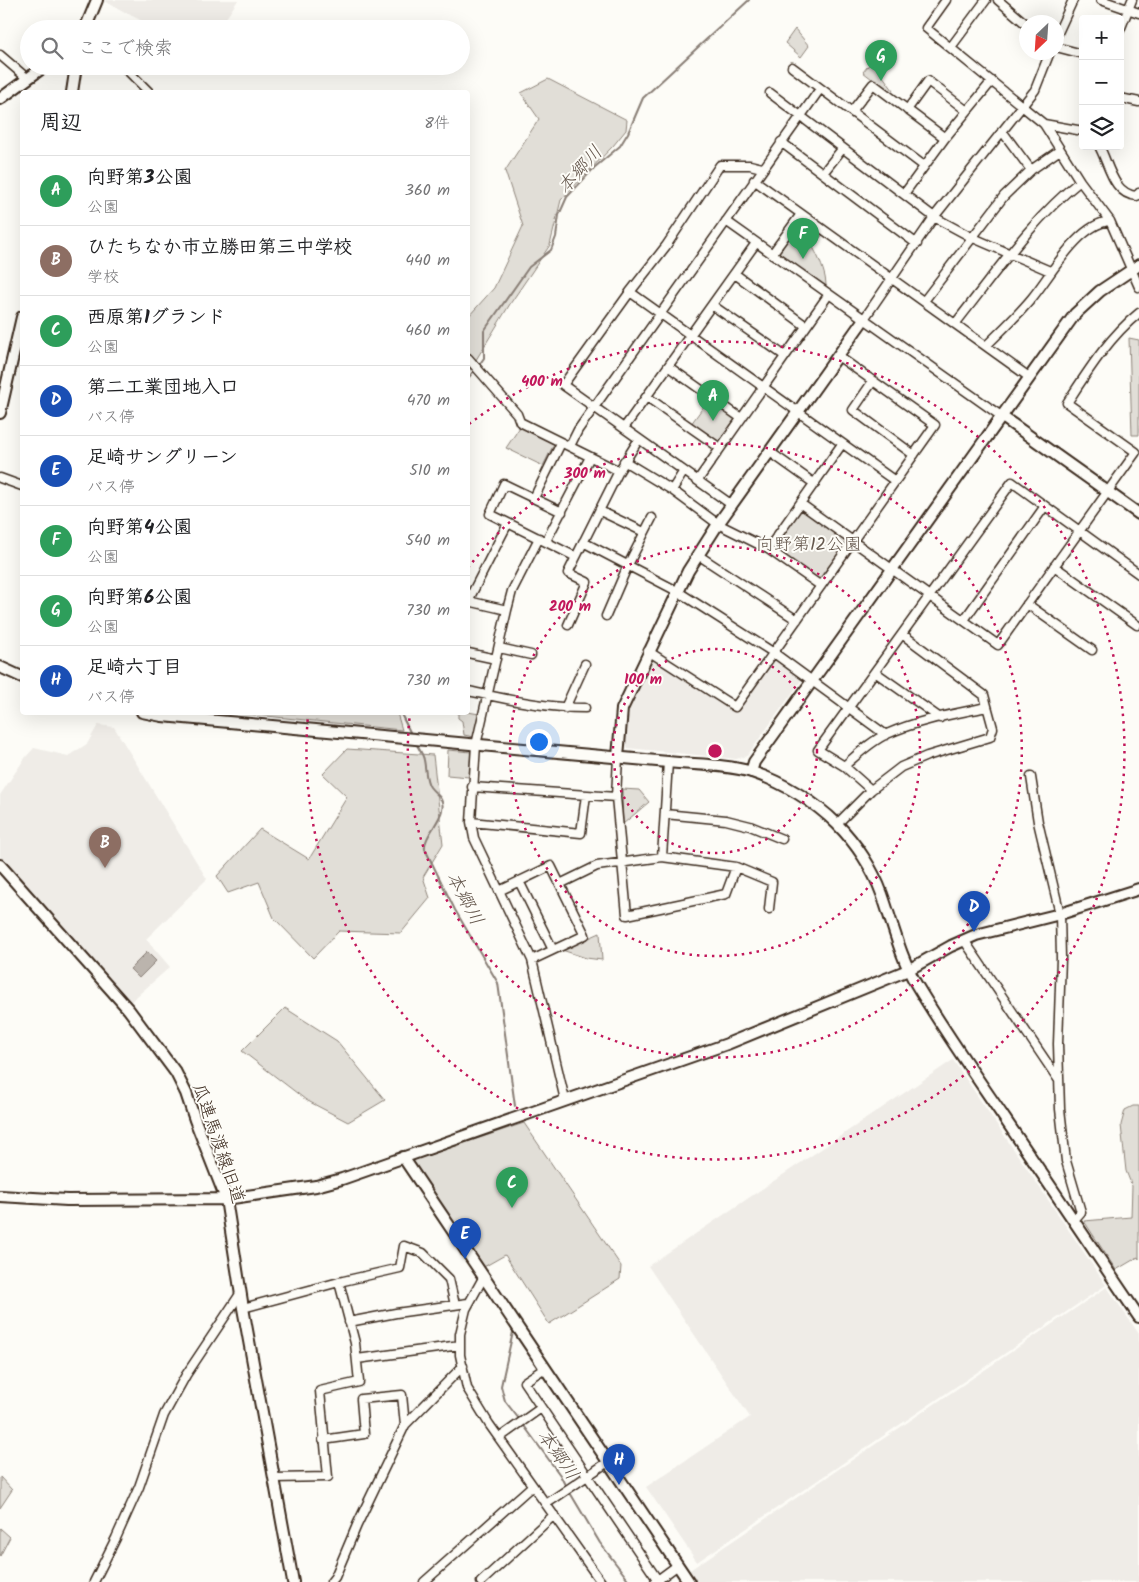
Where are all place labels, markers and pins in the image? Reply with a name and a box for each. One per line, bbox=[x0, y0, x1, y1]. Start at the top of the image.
pin: G bbox=[865, 40, 897, 81]
pin: F bbox=[787, 218, 819, 259]
pin: A bbox=[697, 380, 729, 421]
centre of rings bbox=[706, 742, 724, 760]
pin: B bbox=[89, 827, 121, 868]
pin: D bbox=[958, 891, 990, 932]
pin: C bbox=[496, 1167, 528, 1208]
pin: E bbox=[449, 1218, 481, 1259]
pin: H bbox=[603, 1444, 635, 1485]

